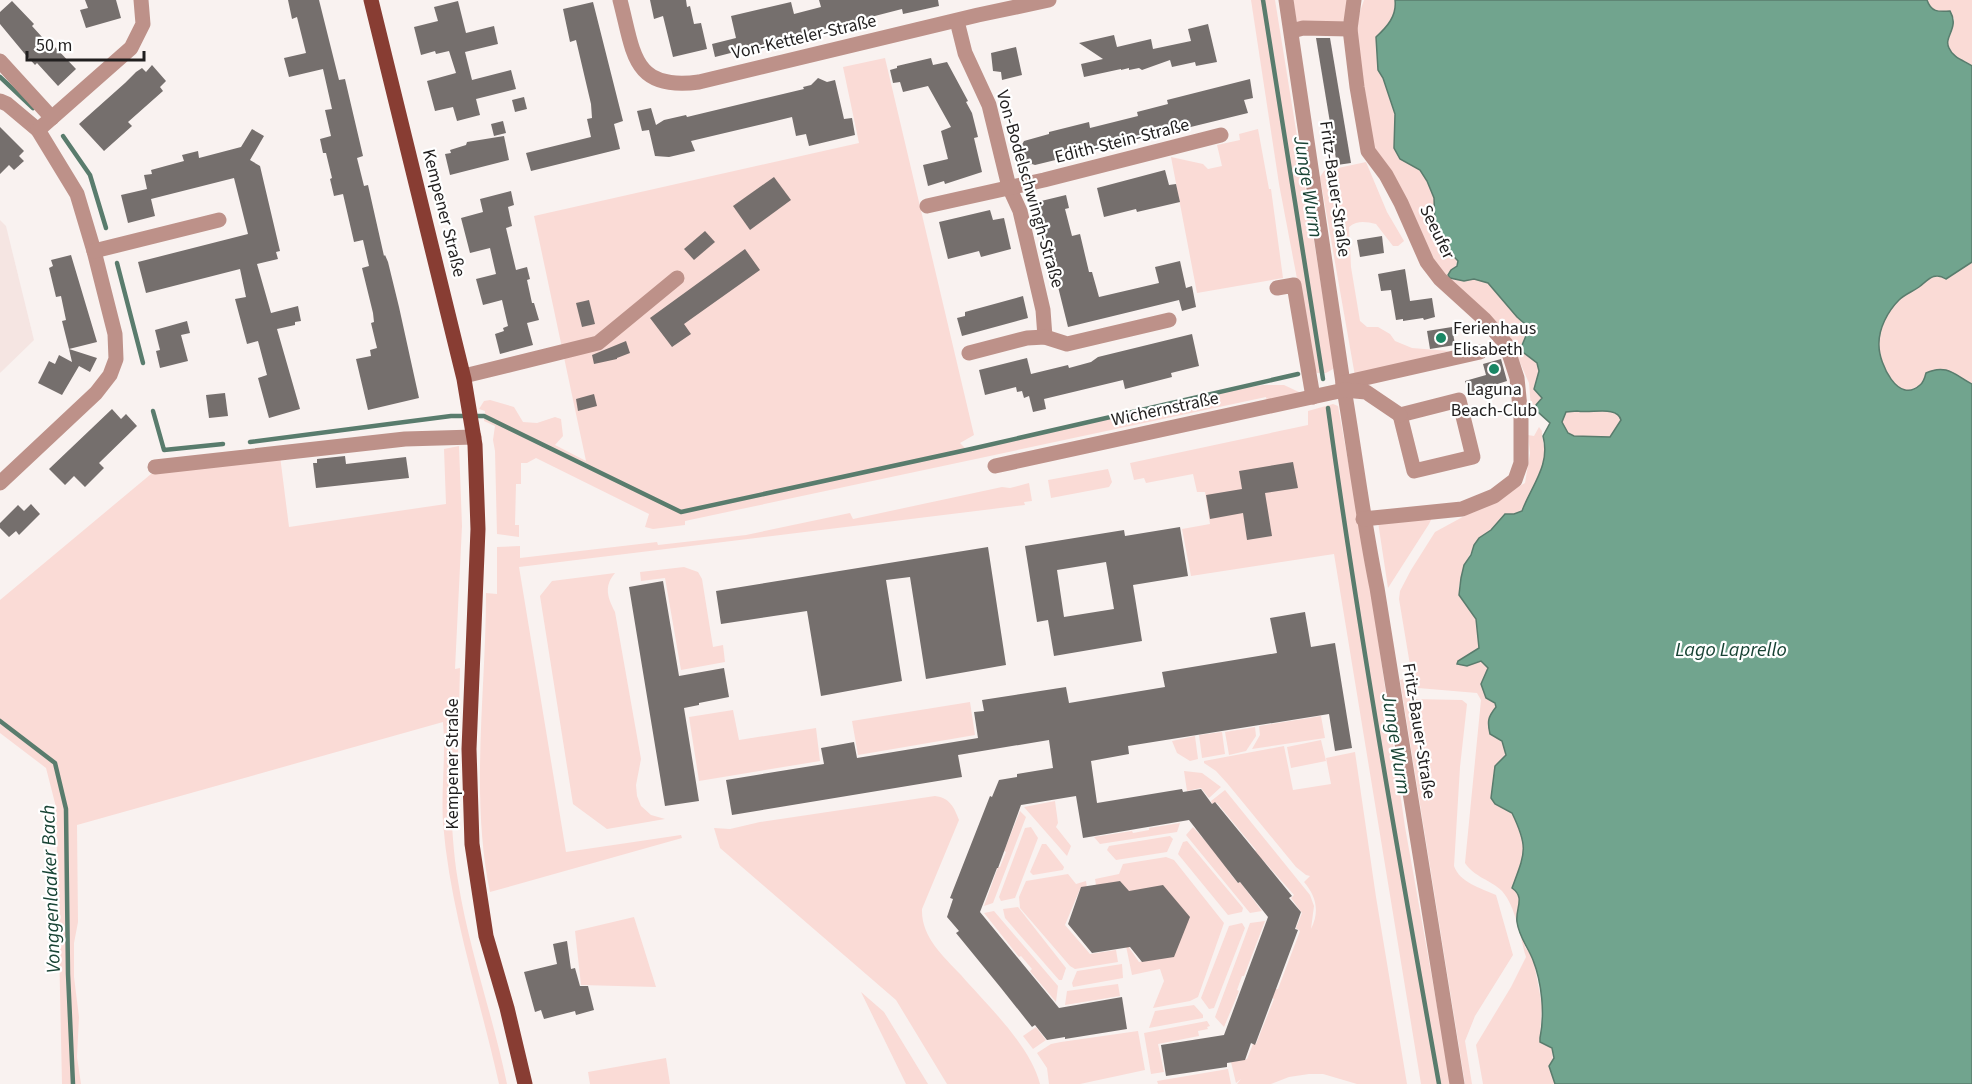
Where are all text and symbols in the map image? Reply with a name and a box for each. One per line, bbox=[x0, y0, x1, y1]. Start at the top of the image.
street label: Von-Ketteler-Straße bbox=[729, 8, 879, 66]
scale bar bbox=[27, 24, 144, 62]
text: 50 m bbox=[36, 33, 72, 58]
street label: Von-Bodelschwingh-Straße bbox=[990, 87, 1070, 291]
street label: Edith-Stein-Straße bbox=[1052, 112, 1192, 170]
street label: Fritz-Bauer-Straße bbox=[1313, 119, 1357, 259]
water label: Junge Wurm bbox=[1286, 133, 1330, 240]
street label: Kempener Straße bbox=[416, 146, 472, 280]
street label: Seeufer bbox=[1413, 201, 1461, 264]
place label: Ferienhaus Elisabeth bbox=[1453, 316, 1536, 362]
marker: Ferienhaus Elisabeth bbox=[1434, 331, 1448, 345]
marker: Laguna Beach-Club bbox=[1487, 362, 1501, 376]
place label: Laguna Beach-Club bbox=[1451, 377, 1537, 423]
street label: Wichernstraße bbox=[1109, 385, 1221, 433]
water label: Lago Laprello bbox=[1675, 636, 1787, 664]
street label: Fritz-Bauer-Straße bbox=[1396, 661, 1442, 801]
water label: Junge Wurm bbox=[1374, 690, 1418, 797]
street label: Kempener Straße bbox=[440, 698, 465, 830]
water label: Vonggenlaaker Bach bbox=[34, 804, 68, 974]

